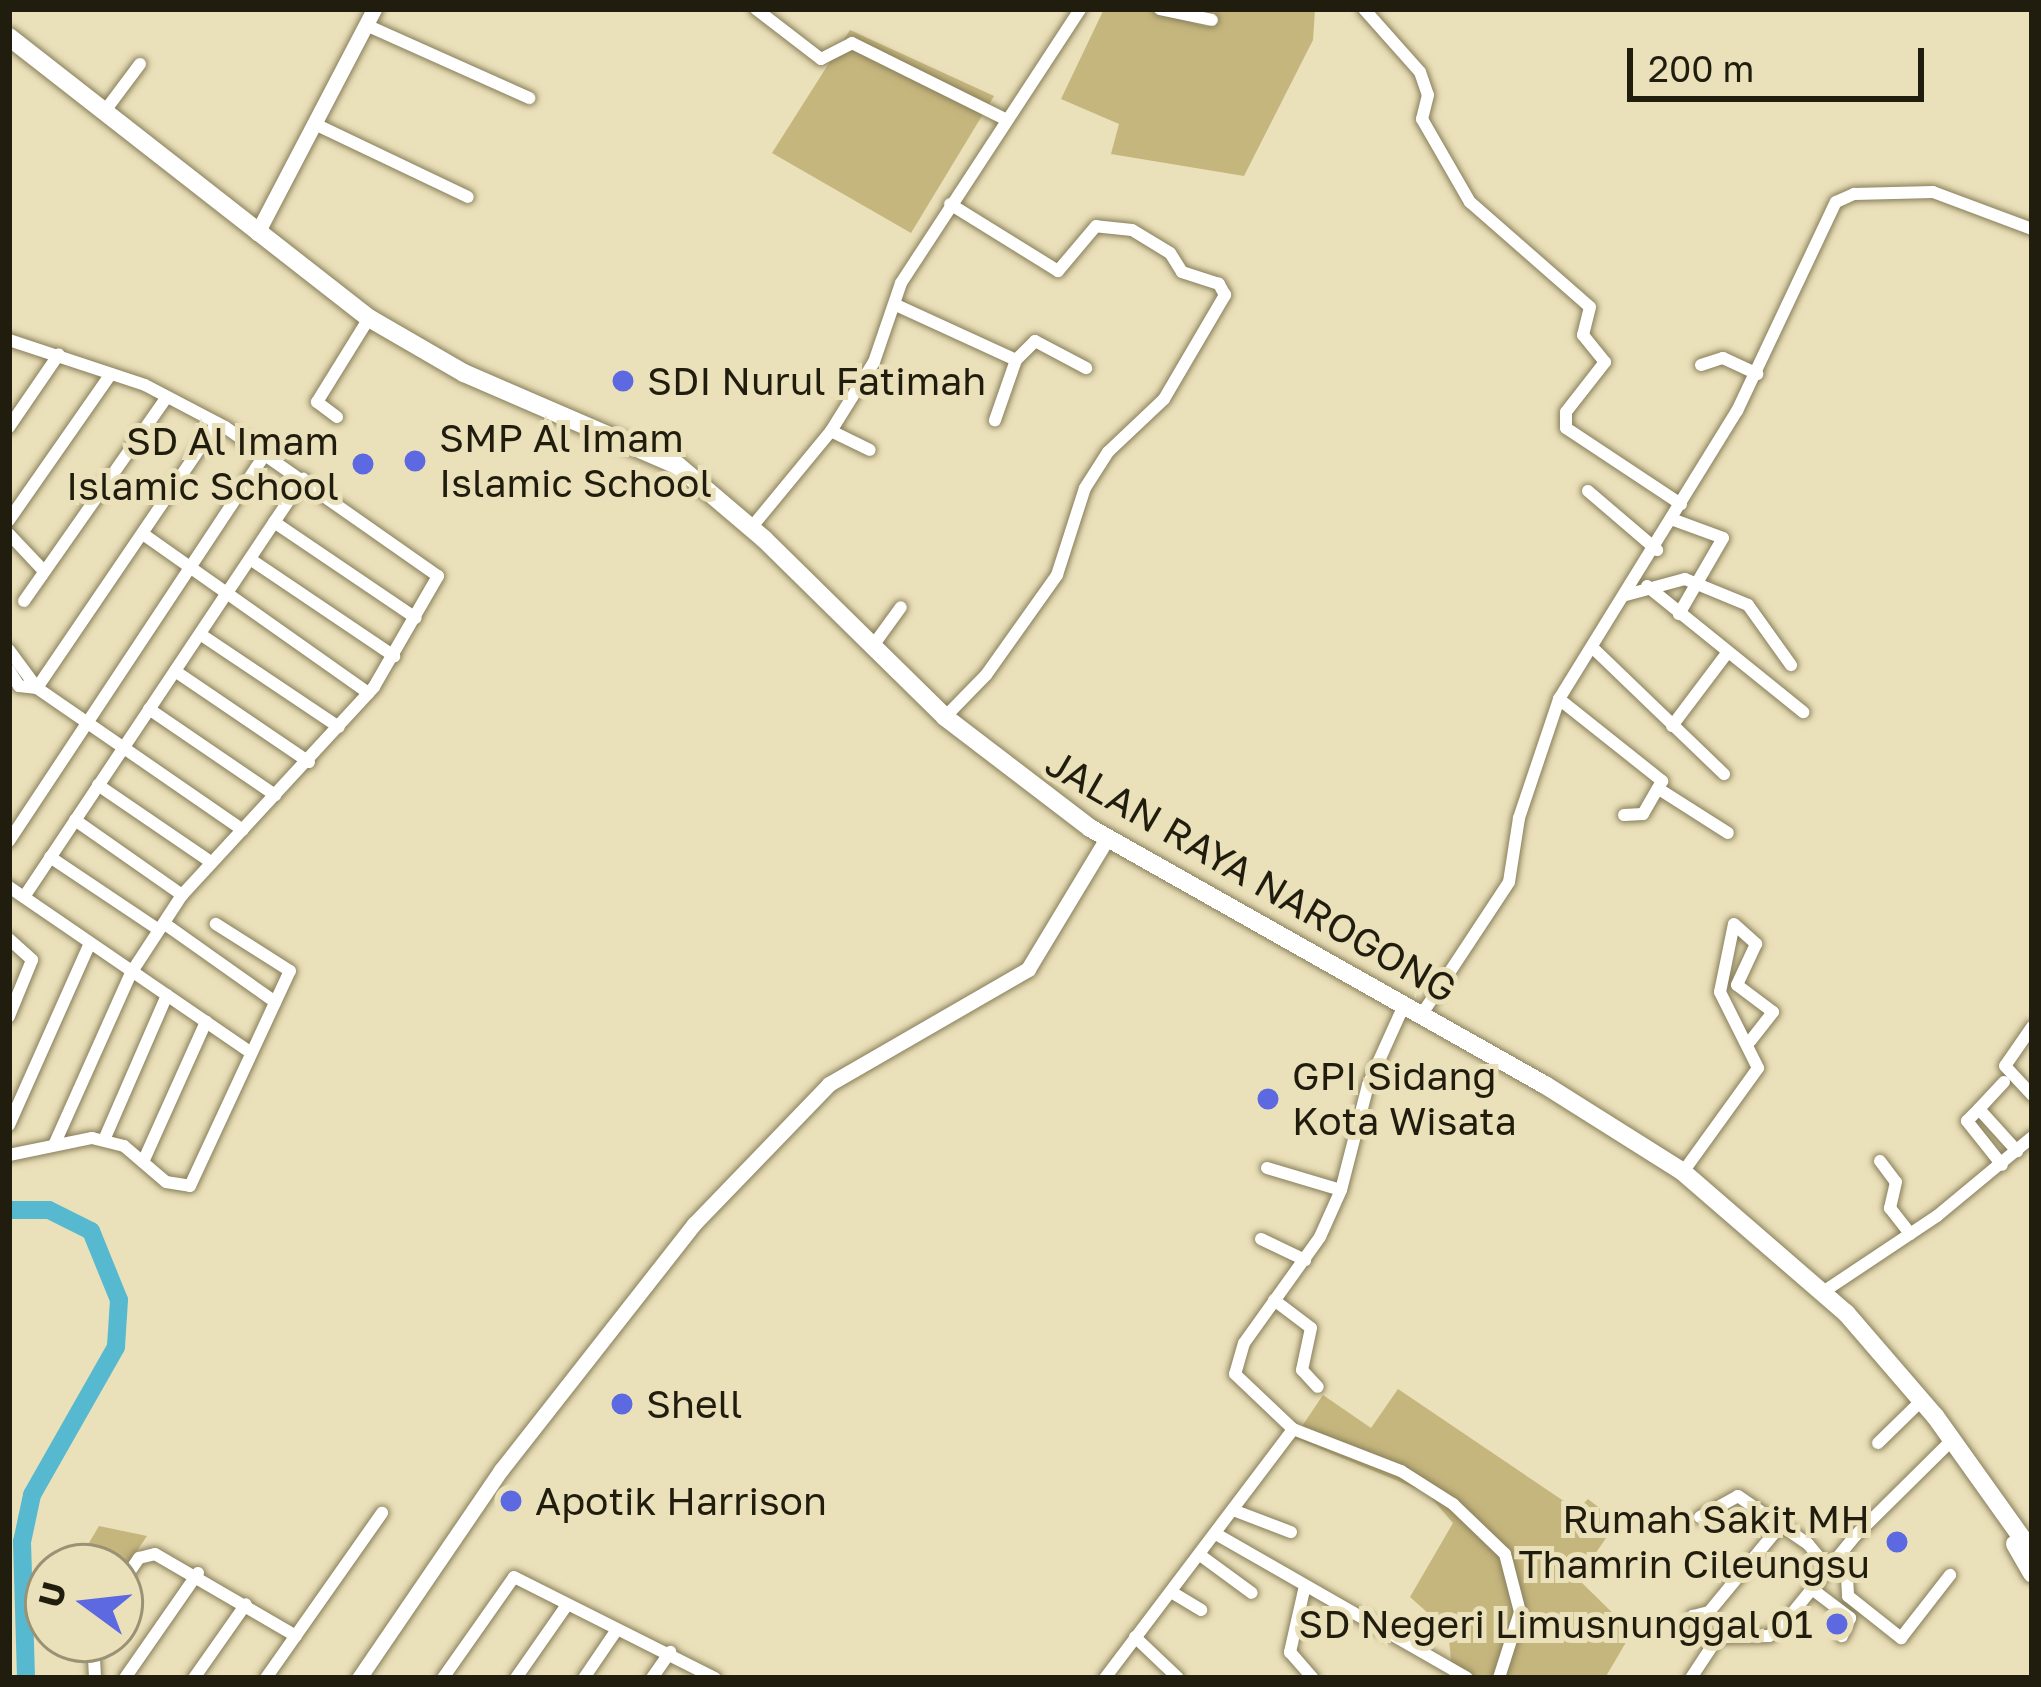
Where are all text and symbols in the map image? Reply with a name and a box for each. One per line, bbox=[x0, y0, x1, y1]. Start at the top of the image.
scale bar bbox=[1633, 24, 1930, 98]
text: 200 m bbox=[1648, 47, 1754, 90]
place label: SDI Nurul Fatimah bbox=[647, 358, 986, 404]
marker: SDI Nurul Fatimah bbox=[610, 368, 636, 394]
place label: SMP Al Imam Islamic School bbox=[439, 416, 712, 507]
place label: SD Al Imam Islamic School bbox=[66, 419, 339, 510]
marker: SMP Al Imam Islamic School bbox=[402, 448, 428, 474]
marker: SD Al Imam Islamic School bbox=[350, 451, 376, 477]
street label: JALAN RAYA NAROGONG bbox=[1038, 739, 1464, 1013]
place label: GPI Sidang Kota Wisata bbox=[1292, 1054, 1517, 1145]
marker: GPI Sidang Kota Wisata bbox=[1255, 1086, 1281, 1112]
place label: Shell bbox=[646, 1381, 743, 1427]
marker: Shell bbox=[609, 1391, 635, 1417]
place label: Apotik Harrison bbox=[535, 1478, 827, 1524]
marker: Apotik Harrison bbox=[498, 1488, 524, 1514]
place label: Rumah Sakit MH Thamrin Cileungsu bbox=[1518, 1497, 1870, 1588]
marker: Rumah Sakit MH Thamrin Cileungsu bbox=[1881, 1526, 1913, 1558]
north arrow bbox=[24, 1543, 144, 1663]
text: U bbox=[30, 1578, 74, 1611]
place label: SD Negeri Limusnunggal 01 bbox=[1298, 1601, 1813, 1647]
marker: SD Negeri Limusnunggal 01 bbox=[1824, 1611, 1850, 1637]

